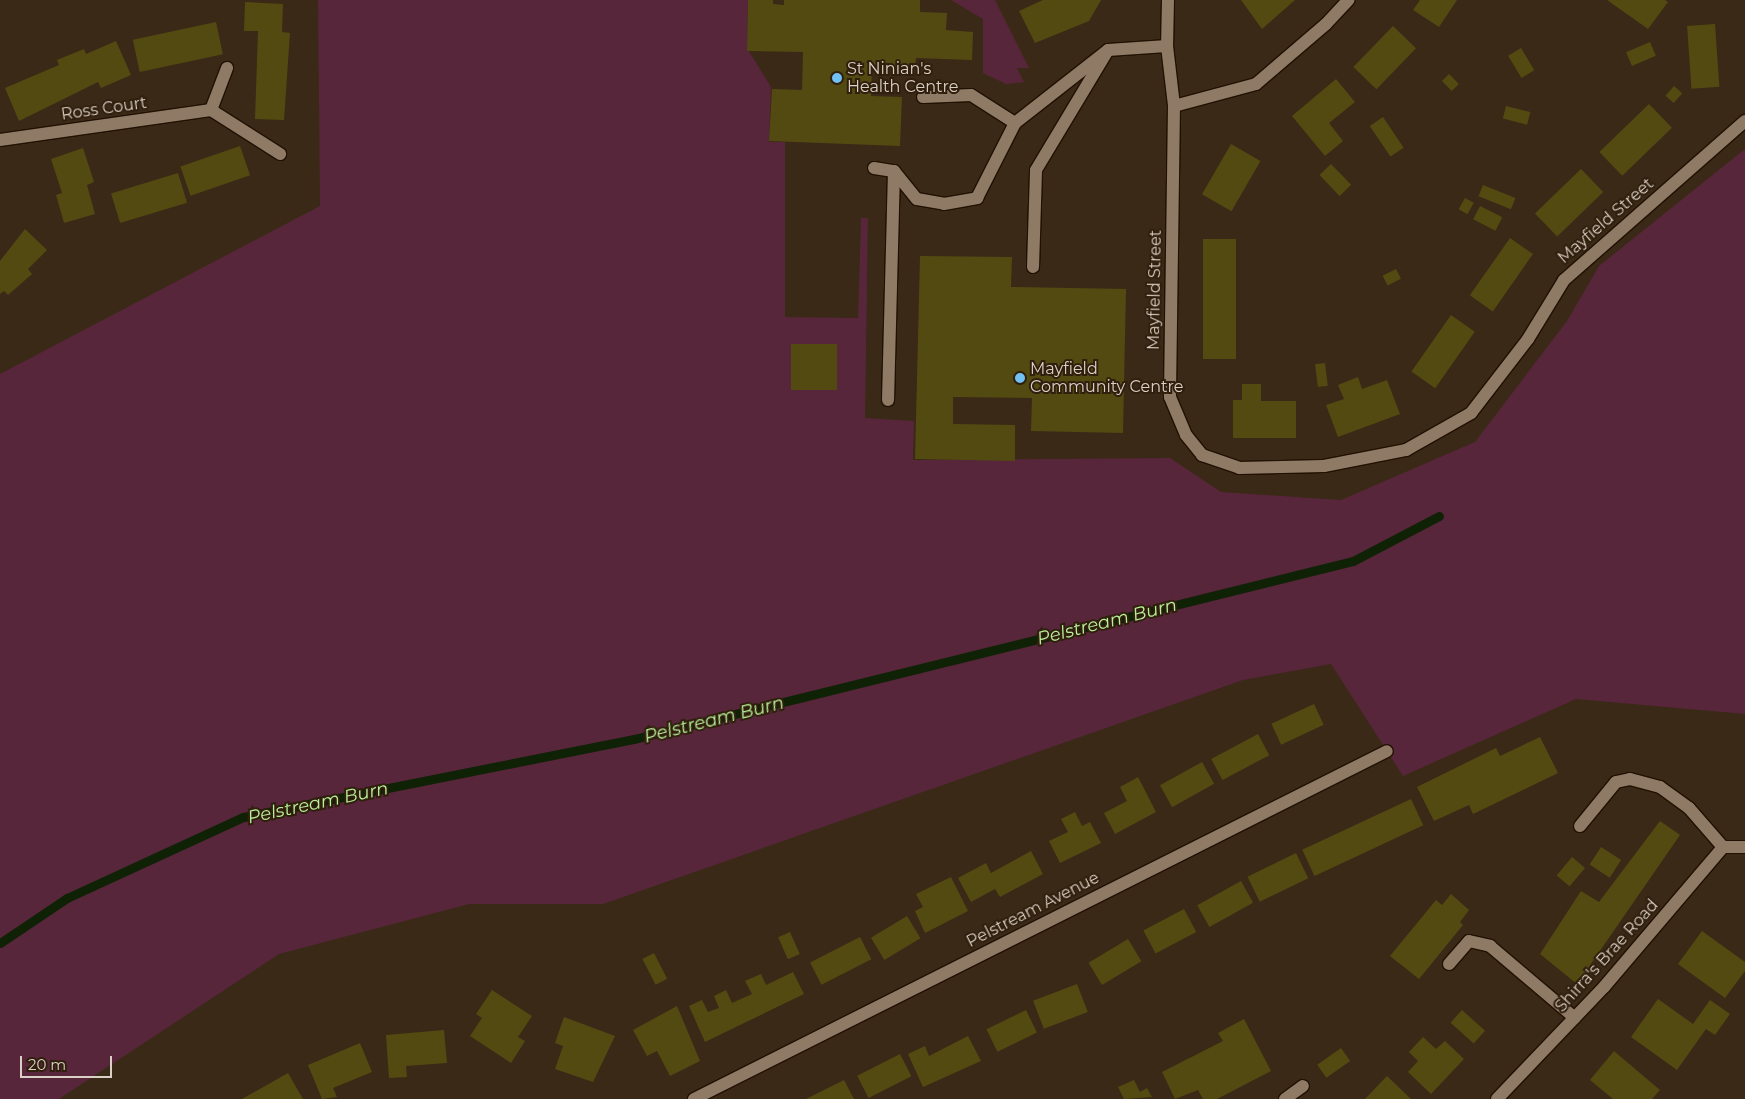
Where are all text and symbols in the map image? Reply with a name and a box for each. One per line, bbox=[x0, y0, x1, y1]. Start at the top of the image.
place label: St Ninian's Health Centre bbox=[847, 59, 958, 97]
marker: St Ninian's Health Centre bbox=[831, 72, 843, 84]
street label: Ross Court bbox=[60, 93, 148, 125]
street label: Mayfield Street bbox=[1554, 174, 1658, 268]
street label: Mayfield Street bbox=[1144, 230, 1166, 350]
place label: Mayfield Community Centre bbox=[1030, 359, 1183, 397]
marker: Mayfield Community Centre bbox=[1014, 372, 1026, 384]
water label: Pelstream Burn bbox=[1035, 594, 1179, 650]
water label: Pelstream Burn bbox=[642, 692, 786, 748]
water label: Pelstream Burn bbox=[246, 778, 390, 828]
street label: Pelstream Avenue bbox=[964, 868, 1102, 952]
street label: Shirra's Brae Road bbox=[1551, 896, 1663, 1016]
scale bar bbox=[22, 1046, 115, 1078]
text: 20 m bbox=[28, 1055, 66, 1074]

